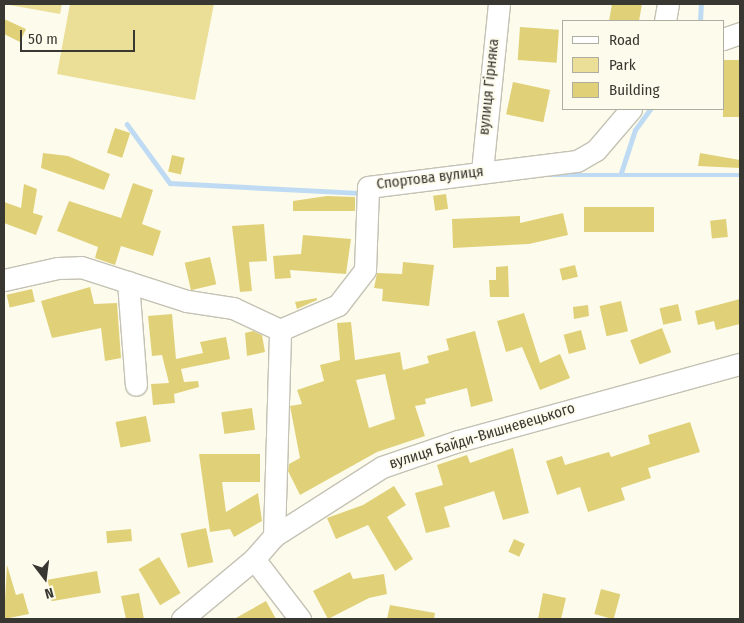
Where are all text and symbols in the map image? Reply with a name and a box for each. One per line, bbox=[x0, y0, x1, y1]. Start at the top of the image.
scale bar bbox=[22, 20, 138, 52]
legend bbox=[562, 20, 724, 110]
text: 50 m bbox=[28, 30, 58, 48]
text: Road bbox=[609, 31, 640, 49]
street label: вулиця Гірняка bbox=[475, 38, 503, 136]
text: Park bbox=[609, 56, 636, 74]
text: Building bbox=[609, 81, 660, 99]
street label: Спортова вулиця bbox=[375, 163, 485, 193]
street label: вулиця Байди-Вишневецького bbox=[387, 399, 577, 473]
north arrow bbox=[20, 553, 70, 603]
text: N bbox=[43, 584, 55, 602]

